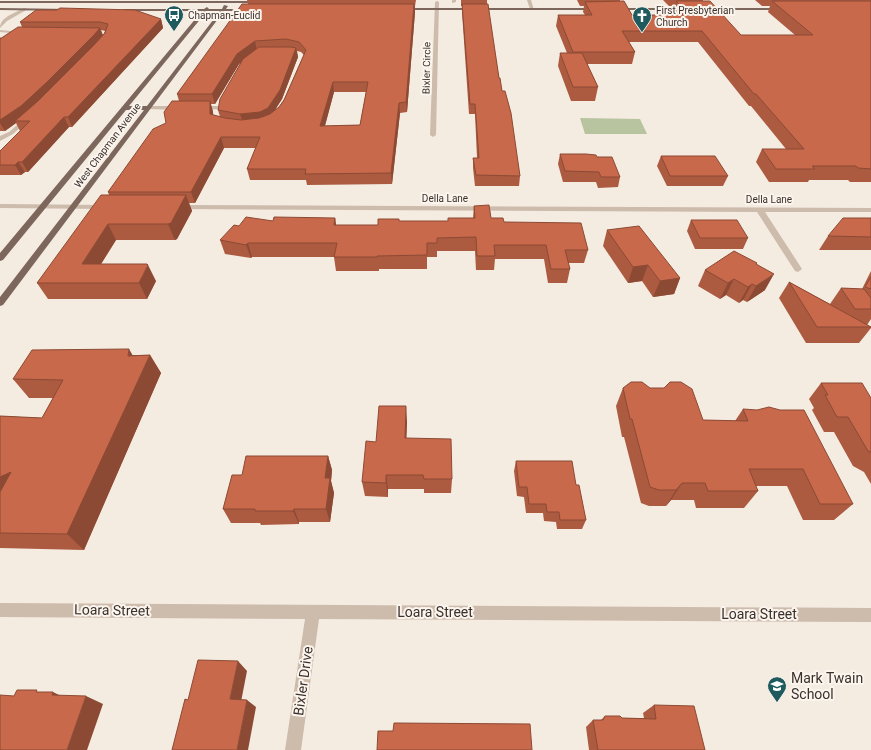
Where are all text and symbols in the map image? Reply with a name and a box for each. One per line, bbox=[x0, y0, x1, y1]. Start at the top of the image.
bus stop icon: Chapman-Euclid bbox=[163, 4, 185, 32]
church icon: First Presbyterian Church bbox=[631, 5, 653, 33]
place label: First Presbyterian Church bbox=[656, 5, 734, 28]
place label: Chapman-Euclid bbox=[188, 10, 260, 21]
street label: Bixler Circle bbox=[421, 42, 432, 94]
street label: West Chapman Avenue bbox=[72, 101, 143, 190]
street label: Della Lane bbox=[422, 193, 468, 204]
street label: Della Lane bbox=[746, 194, 792, 205]
street label: Loara Street bbox=[74, 601, 150, 619]
street label: Loara Street bbox=[397, 604, 473, 620]
street label: Loara Street bbox=[721, 606, 797, 622]
street label: Bixler Drive bbox=[290, 645, 316, 717]
place label: Mark Twain School bbox=[791, 670, 863, 702]
school or university icon: Mark Twain School bbox=[766, 675, 788, 703]

